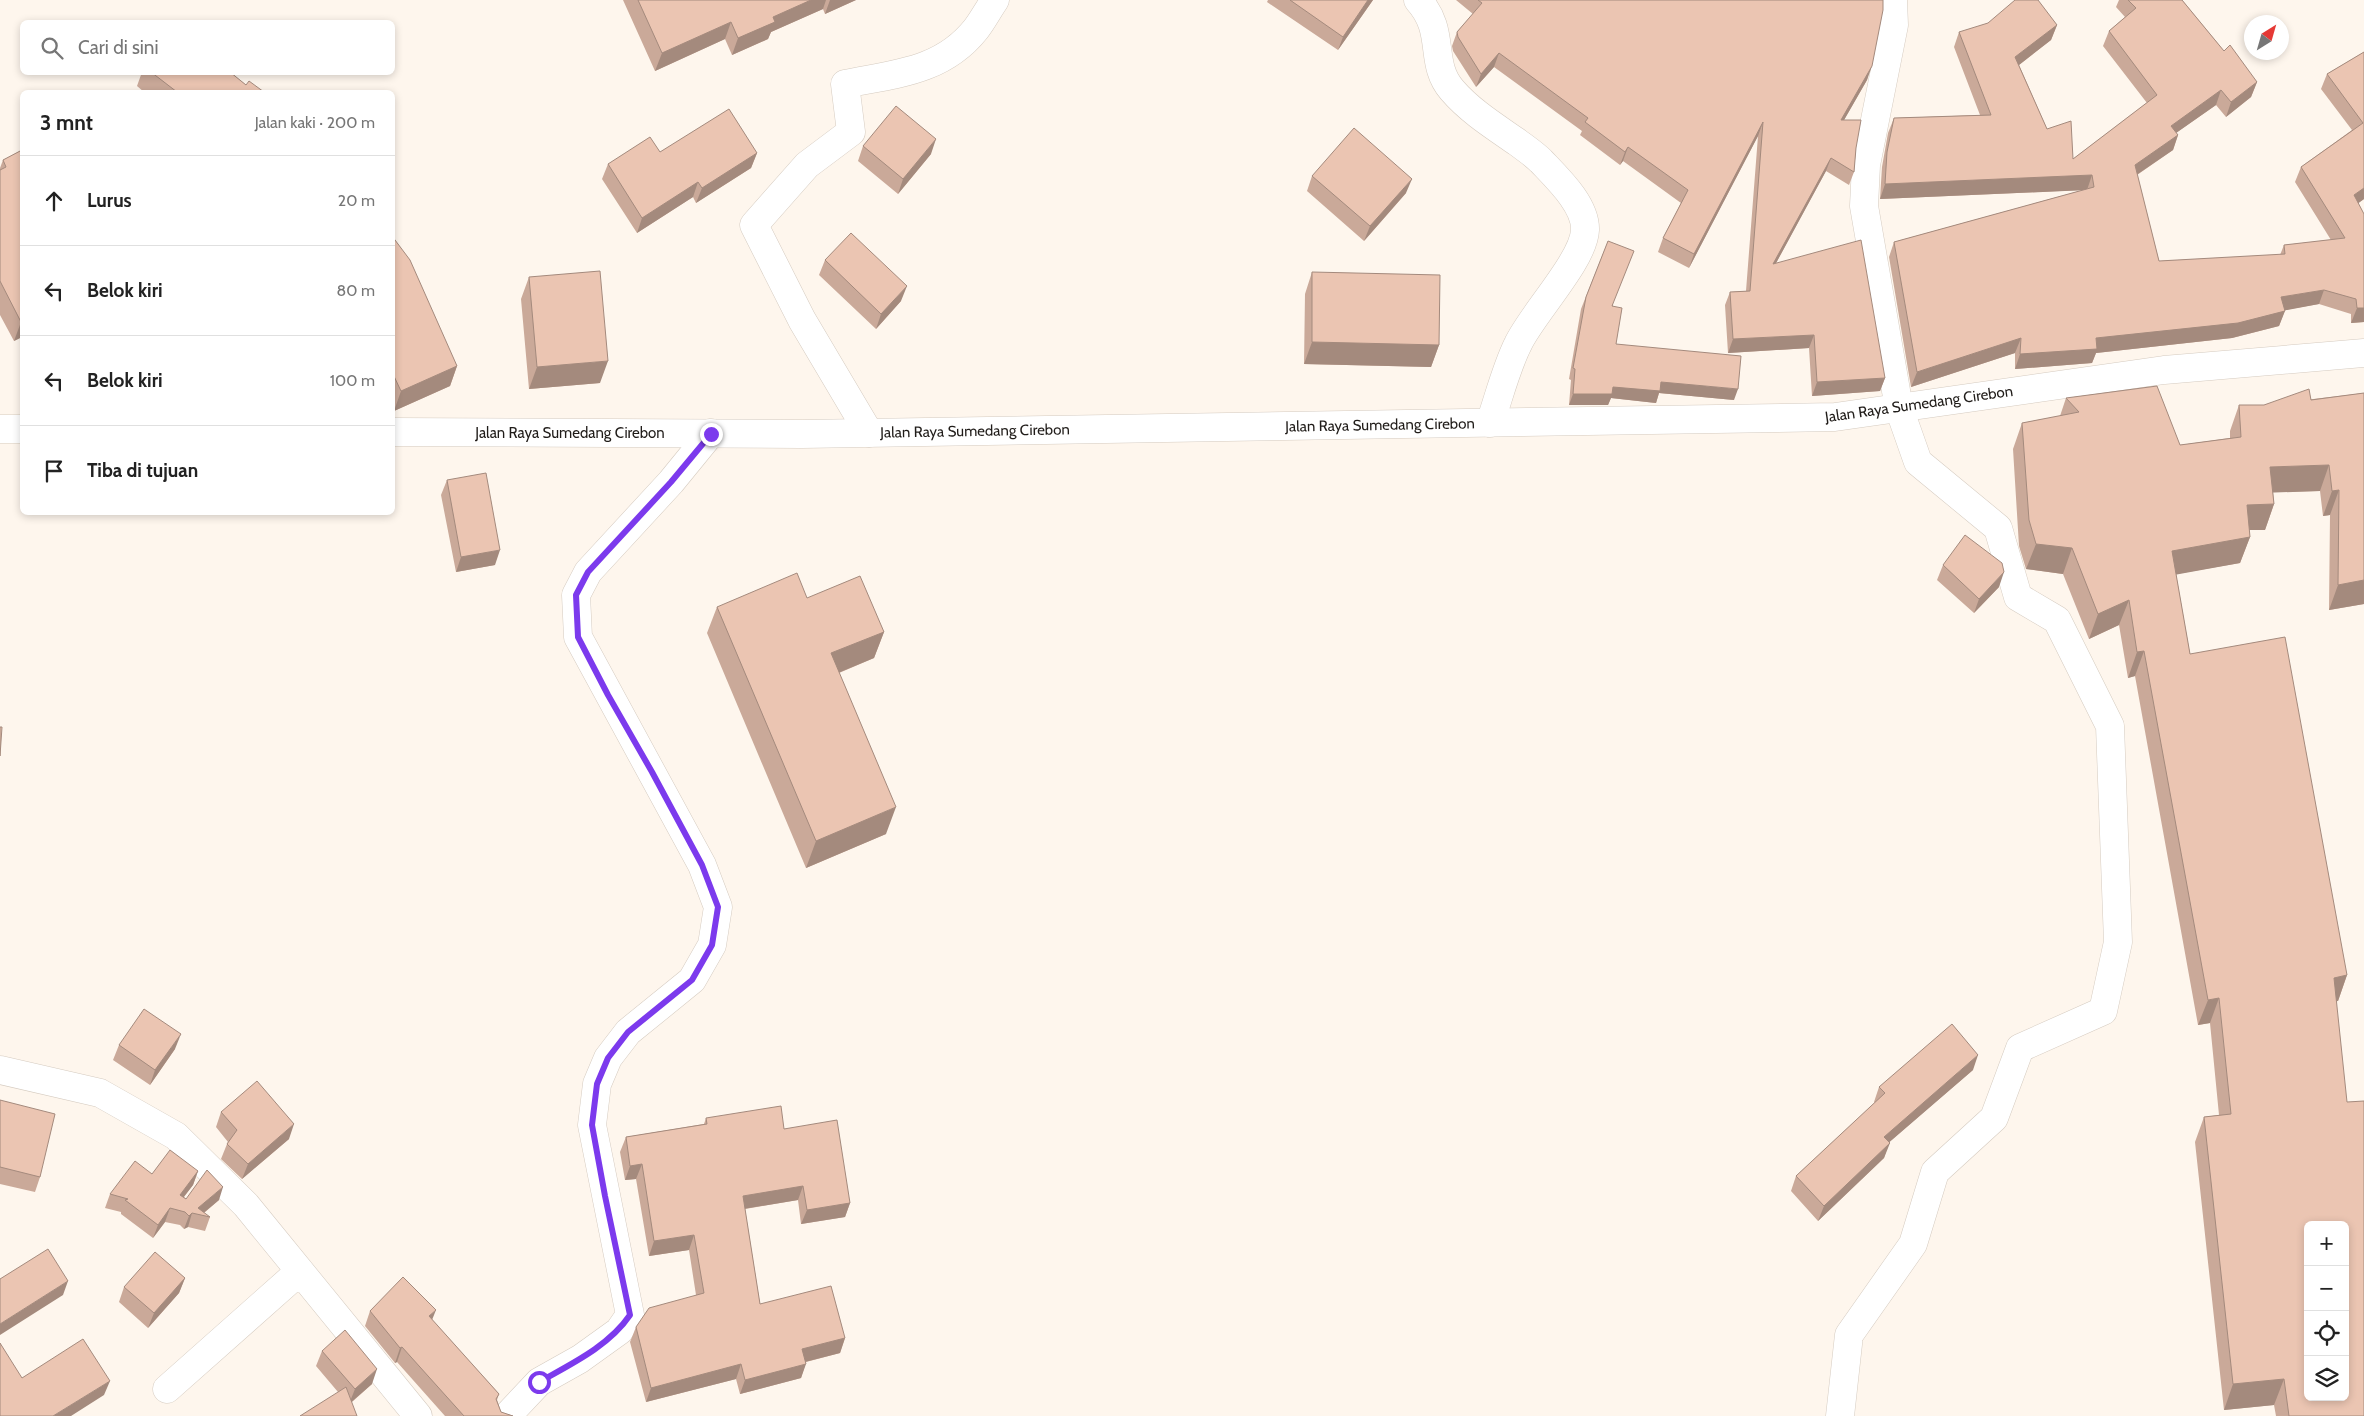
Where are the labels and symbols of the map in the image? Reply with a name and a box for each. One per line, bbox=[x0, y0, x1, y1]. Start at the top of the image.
north arrow bbox=[2244, 15, 2289, 60]
street label: Jalan Raya Sumedang Cirebon bbox=[1823, 382, 2014, 426]
street label: Jalan Raya Sumedang Cirebon bbox=[1284, 414, 1475, 436]
street label: Jalan Raya Sumedang Cirebon bbox=[879, 420, 1070, 442]
route end bbox=[700, 423, 723, 446]
street label: Jalan Raya Sumedang Cirebon bbox=[474, 424, 665, 442]
route start bbox=[528, 1371, 551, 1394]

